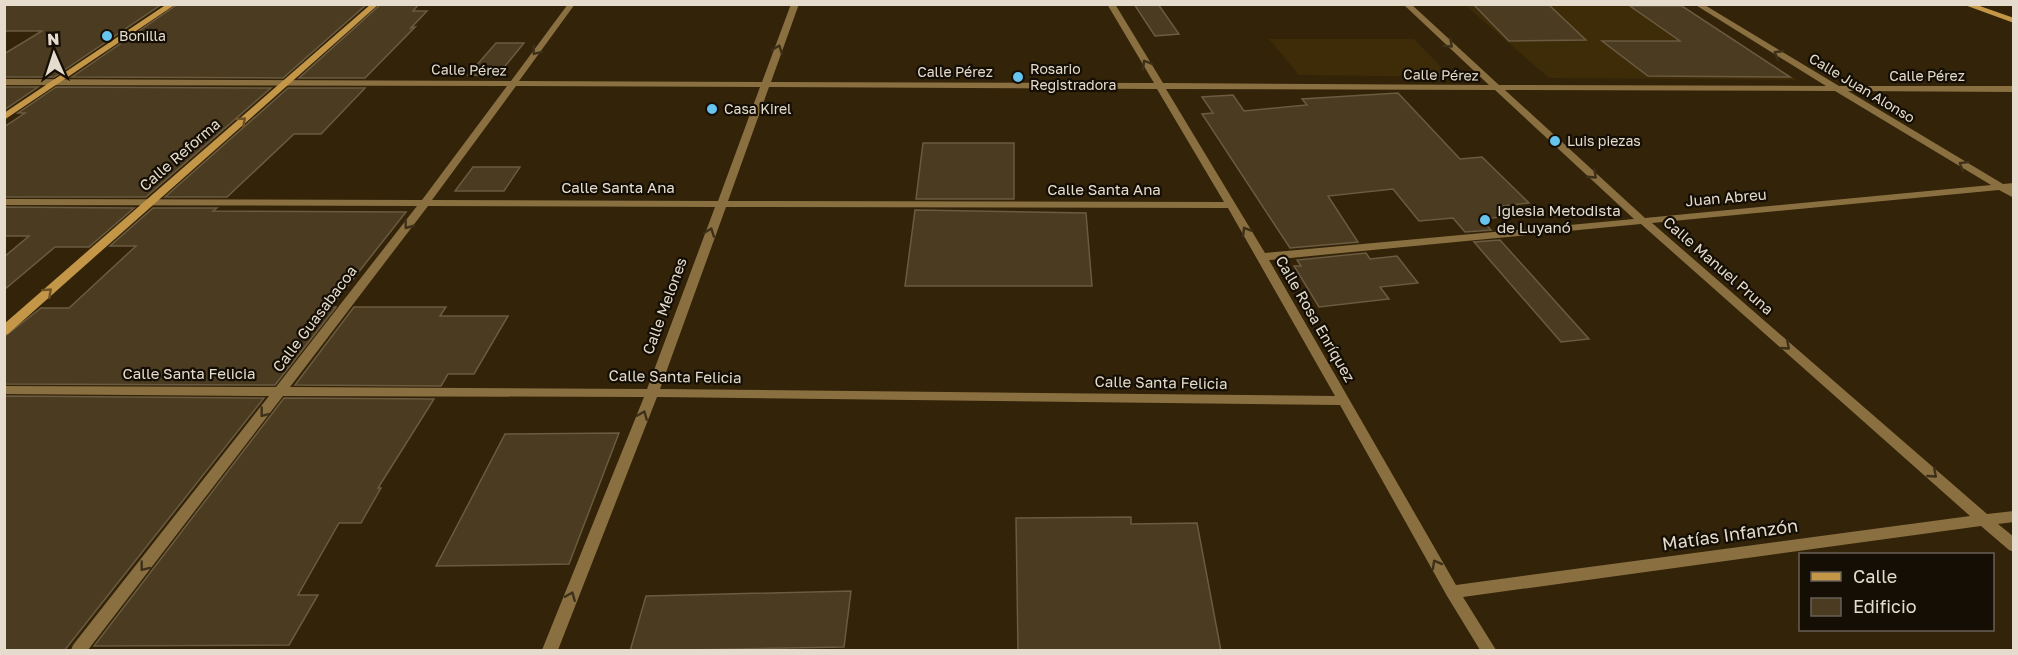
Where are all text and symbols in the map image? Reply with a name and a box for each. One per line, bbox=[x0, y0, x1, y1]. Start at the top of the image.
north arrow bbox=[24, 24, 84, 84]
place label: Bonilla bbox=[119, 27, 166, 44]
text: N bbox=[47, 29, 60, 49]
marker: Bonilla bbox=[100, 29, 114, 43]
one-way arrow bbox=[1442, 37, 1453, 48]
one-way arrow bbox=[532, 44, 543, 55]
one-way arrow bbox=[771, 44, 783, 55]
one-way arrow bbox=[1774, 49, 1784, 61]
street label: Calle Juan Alonso bbox=[1806, 49, 1918, 126]
street label: Calle Pérez bbox=[431, 60, 507, 79]
place label: Rosario Registradora bbox=[1030, 60, 1116, 93]
one-way arrow bbox=[1141, 60, 1153, 70]
street label: Calle Pérez bbox=[917, 63, 993, 80]
street label: Calle Pérez bbox=[1403, 65, 1479, 84]
street label: Calle Pérez bbox=[1889, 67, 1965, 84]
marker: Rosario Registradora bbox=[1011, 70, 1025, 84]
place label: Casa Kirel bbox=[724, 100, 792, 117]
marker: Casa Kirel bbox=[705, 102, 719, 116]
street label: Calle Reforma bbox=[135, 114, 223, 194]
one-way arrow bbox=[235, 117, 246, 128]
place label: Luis piezas bbox=[1567, 132, 1641, 149]
marker: Luis piezas bbox=[1548, 134, 1562, 148]
one-way arrow bbox=[1959, 161, 1969, 172]
one-way arrow bbox=[1587, 168, 1597, 179]
street label: Calle Santa Ana bbox=[561, 178, 675, 196]
street label: Calle Santa Ana bbox=[1047, 180, 1161, 198]
street label: Juan Abreu bbox=[1684, 184, 1767, 210]
place label: Iglesia Metodista de Luyanó bbox=[1497, 201, 1621, 236]
marker: Iglesia Metodista de Luyanó bbox=[1478, 213, 1492, 227]
street label: Calle Manuel Pruna bbox=[1660, 213, 1777, 318]
one-way arrow bbox=[404, 218, 415, 229]
one-way arrow bbox=[703, 227, 715, 238]
one-way arrow bbox=[1242, 227, 1254, 237]
street label: Calle Rosa Enríquez bbox=[1272, 252, 1360, 385]
street label: Calle Melones bbox=[638, 255, 690, 357]
street label: Calle Guasabacoa bbox=[268, 262, 360, 375]
one-way arrow bbox=[41, 288, 52, 299]
one-way arrow bbox=[1779, 339, 1790, 350]
street label: Calle Santa Felicia bbox=[123, 364, 255, 382]
street label: Calle Santa Felicia bbox=[608, 366, 742, 386]
street label: Calle Santa Felicia bbox=[1094, 372, 1228, 392]
one-way arrow bbox=[260, 406, 271, 417]
one-way arrow bbox=[636, 410, 648, 421]
one-way arrow bbox=[1926, 467, 1937, 478]
street label: Matías Infanzón bbox=[1661, 514, 1799, 554]
legend bbox=[1799, 553, 1994, 631]
one-way arrow bbox=[140, 560, 151, 571]
one-way arrow bbox=[1432, 560, 1443, 571]
text: Calle bbox=[1853, 565, 1897, 587]
one-way arrow bbox=[564, 591, 576, 602]
text: Edificio bbox=[1853, 595, 1917, 617]

